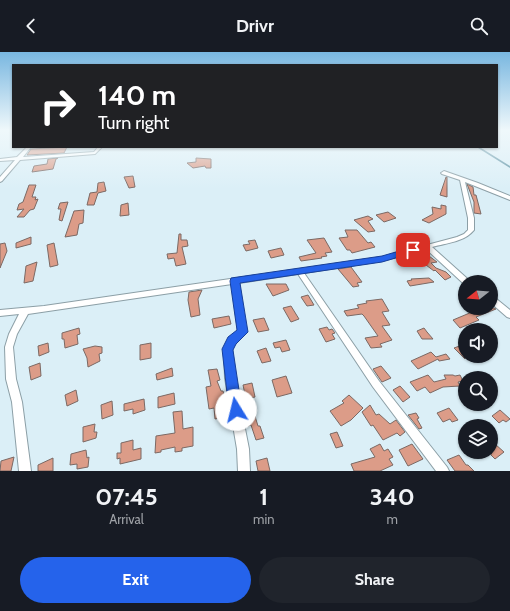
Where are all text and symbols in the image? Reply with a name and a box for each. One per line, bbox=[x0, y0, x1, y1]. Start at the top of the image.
icon: back bbox=[20, 15, 42, 37]
text: Drivr bbox=[236, 15, 274, 37]
icon: search bbox=[468, 15, 490, 37]
text: 140 m bbox=[98, 78, 176, 112]
icon: right bbox=[32, 80, 84, 132]
text: Turn right bbox=[98, 112, 169, 134]
pin bbox=[396, 233, 430, 267]
icon: arrive bbox=[402, 239, 424, 261]
north arrow bbox=[458, 275, 498, 315]
map controls bbox=[458, 275, 498, 459]
button: sound bbox=[458, 323, 498, 363]
button: search bbox=[458, 371, 498, 411]
position arrow bbox=[215, 389, 257, 431]
button: layers bbox=[458, 419, 498, 459]
text: 07:45 bbox=[95, 482, 158, 511]
text: 1 bbox=[259, 482, 268, 511]
text: 340 bbox=[370, 482, 415, 511]
text: Arrival bbox=[109, 511, 144, 527]
text: min bbox=[253, 511, 274, 527]
text: m bbox=[387, 511, 398, 527]
button: Exit bbox=[20, 557, 251, 603]
button: Share bbox=[259, 557, 490, 603]

